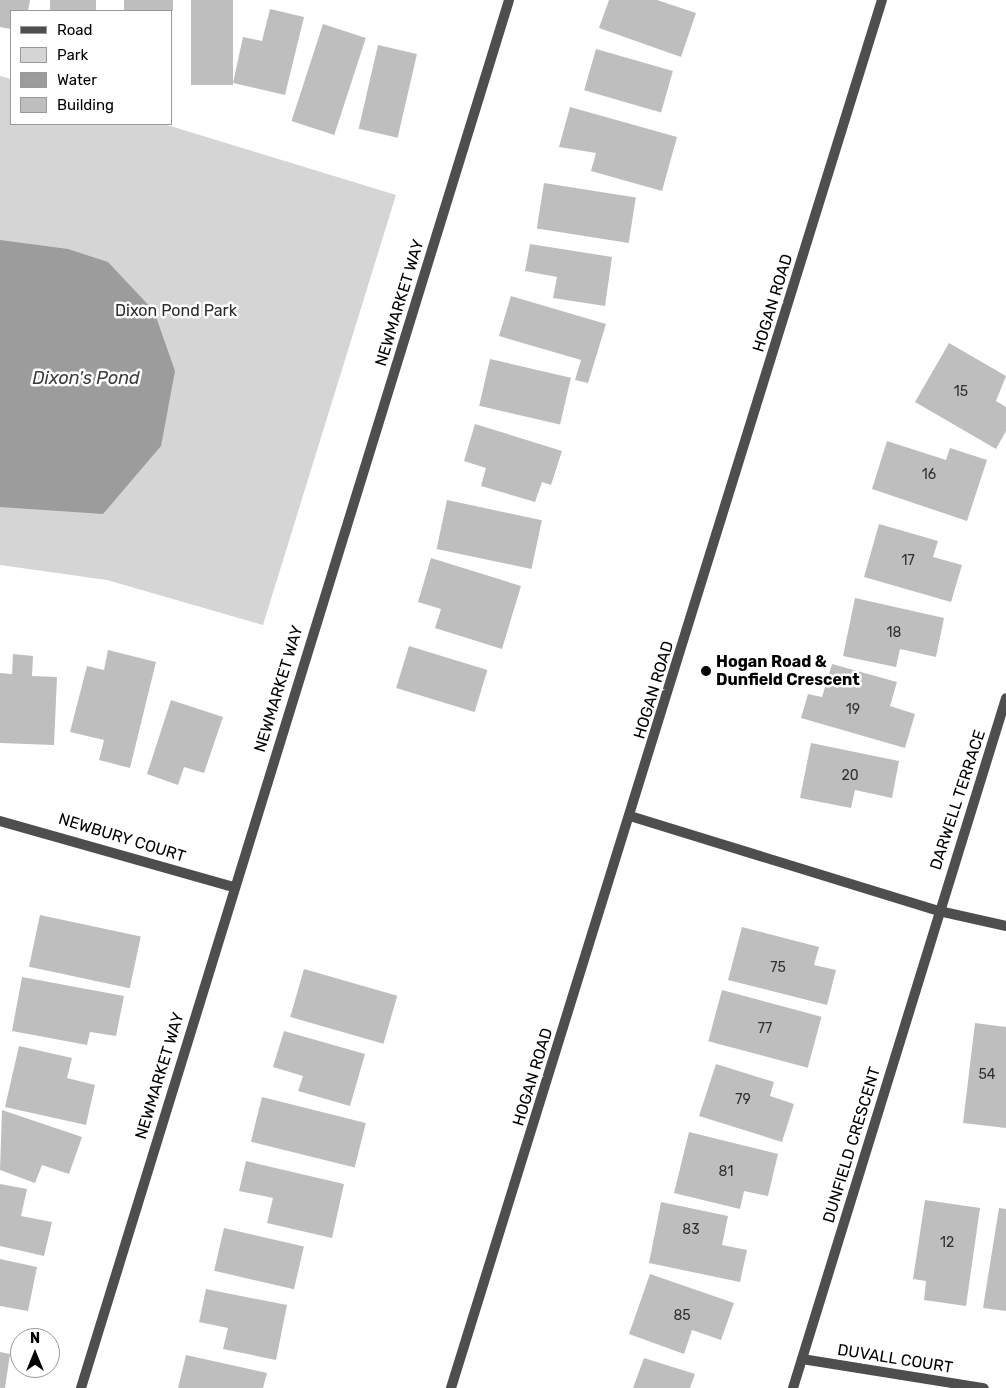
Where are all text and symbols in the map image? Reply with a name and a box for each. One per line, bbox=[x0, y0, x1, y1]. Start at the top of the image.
legend bbox=[10, 10, 172, 125]
text: Road bbox=[57, 21, 93, 39]
text: Park bbox=[57, 46, 88, 64]
text: Water bbox=[57, 71, 97, 89]
text: Building bbox=[57, 96, 114, 114]
street label: NEWMARKET WAY bbox=[371, 237, 429, 369]
street label: HOGAN ROAD bbox=[749, 252, 797, 354]
park label: Dixon Pond Park bbox=[115, 301, 237, 321]
water label: Dixon's Pond bbox=[32, 367, 140, 389]
house number: 15 bbox=[954, 384, 968, 400]
house number: 16 bbox=[922, 467, 936, 483]
house number: 17 bbox=[901, 553, 915, 569]
street label: NEWMARKET WAY bbox=[250, 623, 308, 755]
house number: 18 bbox=[887, 625, 901, 641]
street label: HOGAN ROAD bbox=[630, 639, 678, 741]
place label: Hogan Road & Dunfield Crescent bbox=[716, 652, 860, 690]
marker: Hogan Road & Dunfield Crescent bbox=[700, 665, 712, 677]
house number: 19 bbox=[846, 702, 860, 718]
street label: DARWELL TERRACE bbox=[926, 727, 990, 873]
house number: 20 bbox=[841, 768, 859, 784]
street label: NEWBURY COURT bbox=[56, 809, 188, 867]
house number: 75 bbox=[770, 960, 786, 976]
street label: NEWMARKET WAY bbox=[131, 1010, 189, 1142]
house number: 77 bbox=[758, 1021, 772, 1037]
street label: HOGAN ROAD bbox=[509, 1026, 557, 1128]
street label: DUNFIELD CRESCENT bbox=[819, 1065, 885, 1225]
house number: 54 bbox=[978, 1067, 996, 1083]
house number: 79 bbox=[735, 1092, 751, 1108]
house number: 81 bbox=[719, 1164, 733, 1180]
house number: 83 bbox=[682, 1222, 700, 1238]
house number: 12 bbox=[940, 1235, 954, 1251]
house number: 85 bbox=[673, 1308, 691, 1324]
north arrow bbox=[10, 1328, 60, 1378]
text: N bbox=[30, 1330, 40, 1347]
street label: DUVALL COURT bbox=[836, 1340, 954, 1378]

